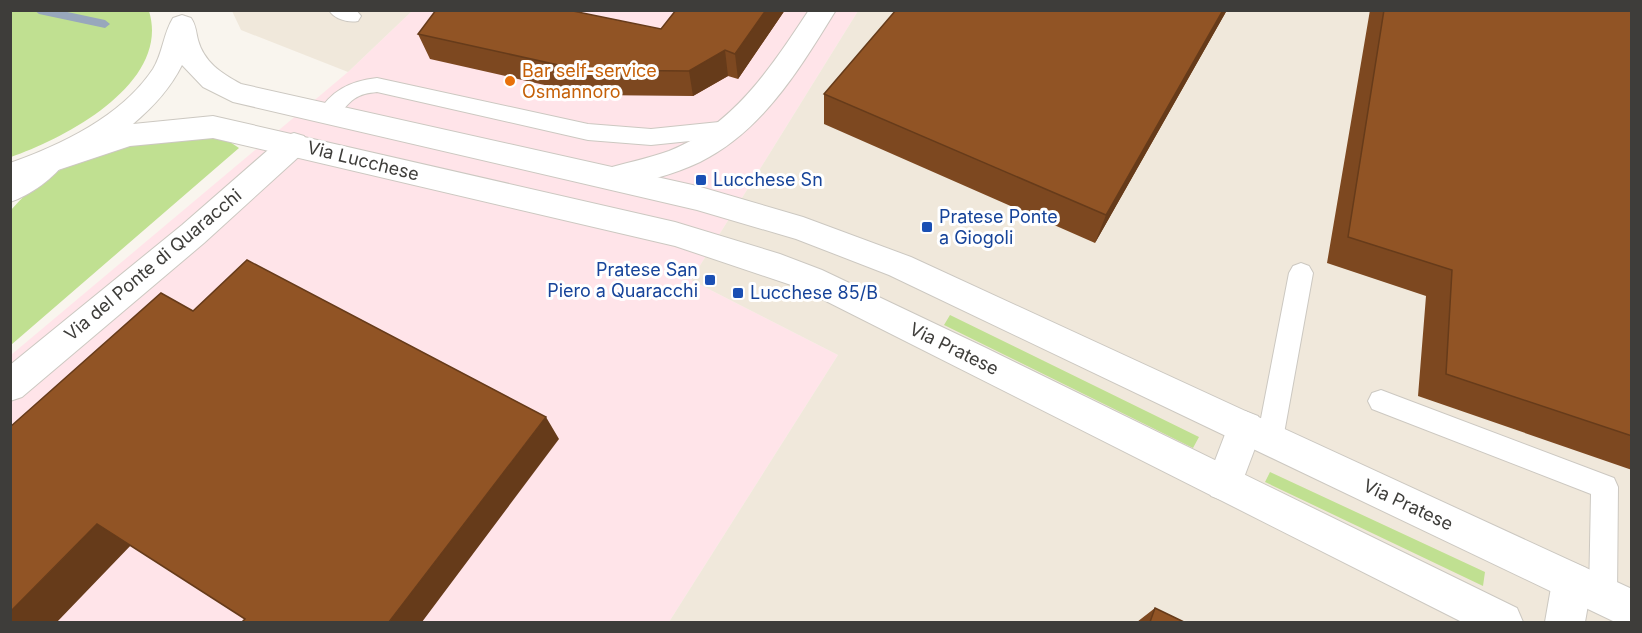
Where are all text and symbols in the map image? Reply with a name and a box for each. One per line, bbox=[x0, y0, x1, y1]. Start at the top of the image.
place label: Bar self-service Osmannoro bbox=[522, 60, 657, 102]
marker: Bar self-service Osmannoro bbox=[503, 74, 517, 88]
street label: Via Lucchese bbox=[305, 136, 421, 185]
place label: Lucchese Sn bbox=[713, 169, 823, 190]
marker: Lucchese Sn bbox=[694, 173, 708, 187]
street label: Via del Ponte di Quaracchi bbox=[60, 184, 245, 345]
place label: Pratese Ponte a Giogoli bbox=[939, 206, 1058, 248]
marker: Pratese Ponte a Giogoli bbox=[920, 220, 934, 234]
place label: Pratese San Piero a Quaracchi bbox=[547, 259, 698, 301]
marker: Pratese San Piero a Quaracchi bbox=[703, 273, 717, 287]
place label: Lucchese 85/B bbox=[750, 282, 878, 303]
marker: Lucchese 85/B bbox=[731, 286, 745, 300]
street label: Via Pratese bbox=[906, 318, 1002, 379]
street label: Via Pratese bbox=[1360, 475, 1456, 534]

